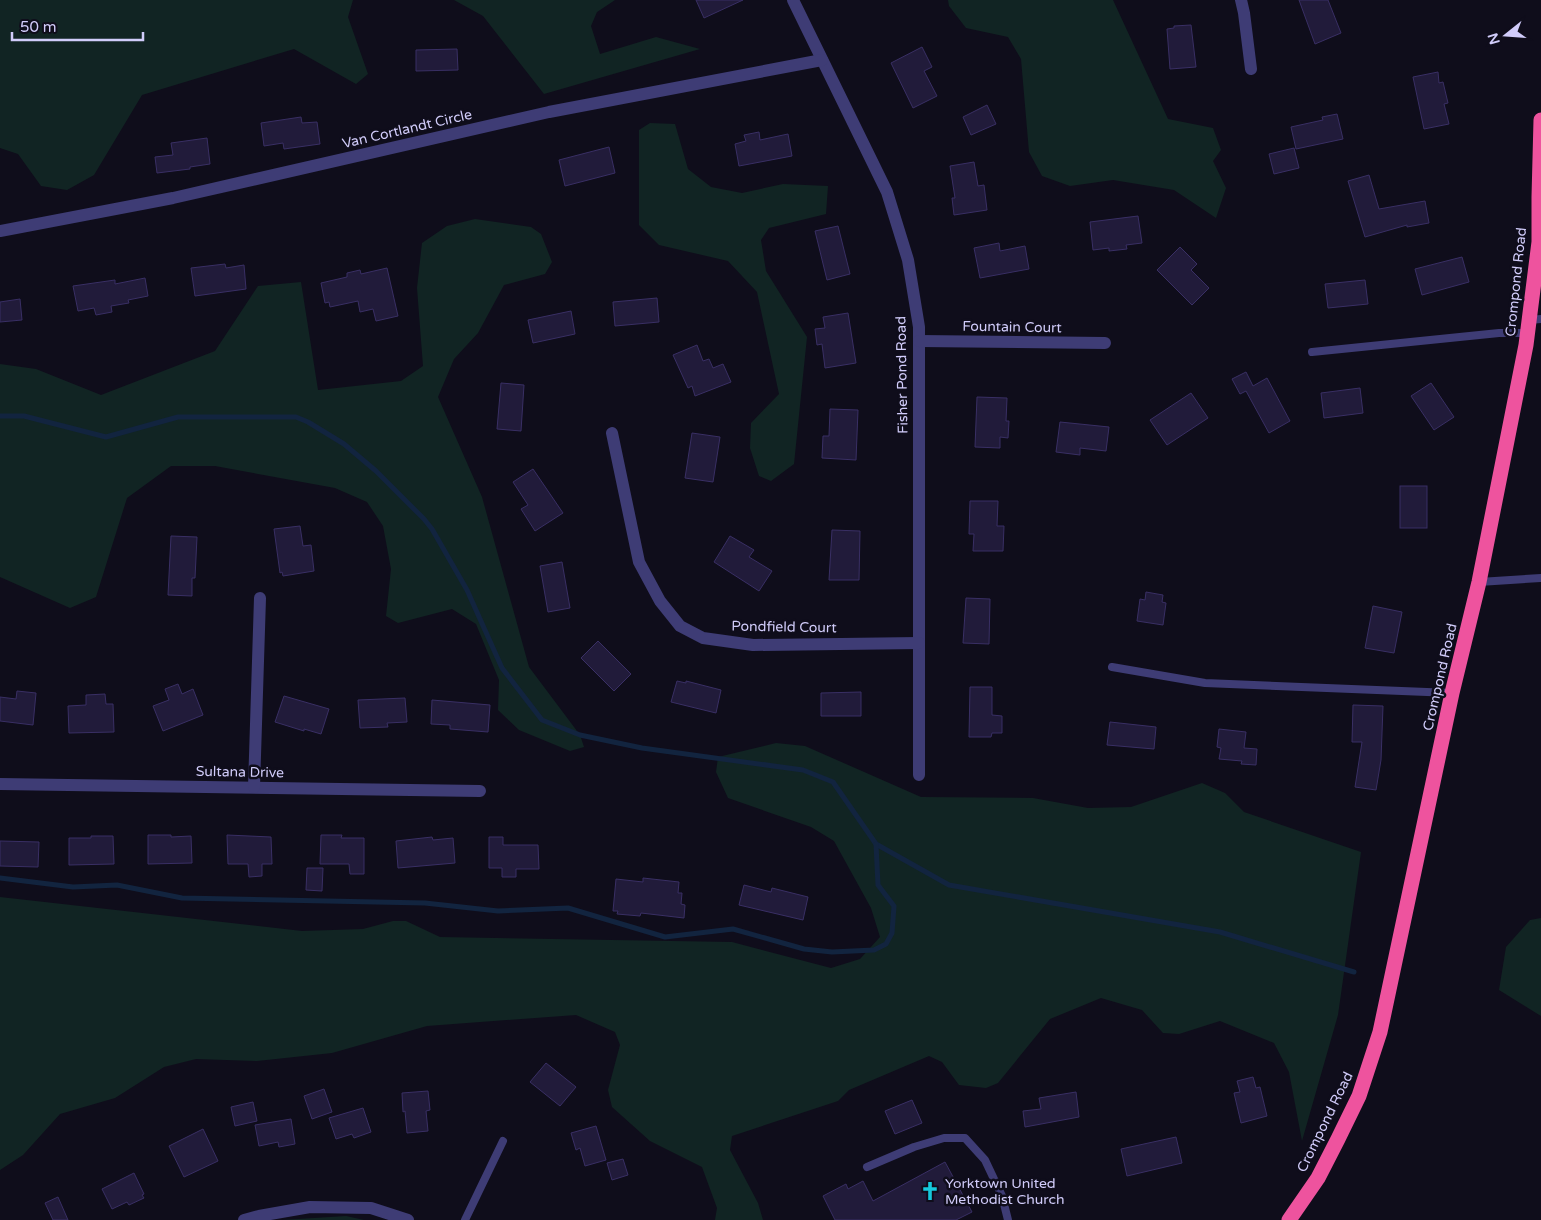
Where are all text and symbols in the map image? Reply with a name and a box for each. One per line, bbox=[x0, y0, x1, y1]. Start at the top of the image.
scale bar bbox=[12, 10, 144, 42]
north arrow bbox=[1481, 10, 1531, 60]
text: 50 m bbox=[20, 18, 57, 36]
text: N bbox=[1484, 31, 1504, 47]
street label: Van Cortlandt Circle bbox=[340, 106, 474, 152]
street label: Crompond Road bbox=[1502, 227, 1530, 337]
street label: Fisher Pond Road bbox=[892, 316, 912, 434]
street label: Fountain Court bbox=[962, 318, 1063, 336]
street label: Pondfield Court bbox=[731, 618, 837, 636]
street label: Crompond Road bbox=[1419, 622, 1461, 732]
street label: Sultana Drive bbox=[196, 763, 284, 781]
street label: Crompond Road bbox=[1293, 1069, 1357, 1175]
place label: Yorktown United Methodist Church bbox=[945, 1175, 1064, 1208]
church icon: Yorktown United Methodist Church bbox=[919, 1180, 941, 1202]

